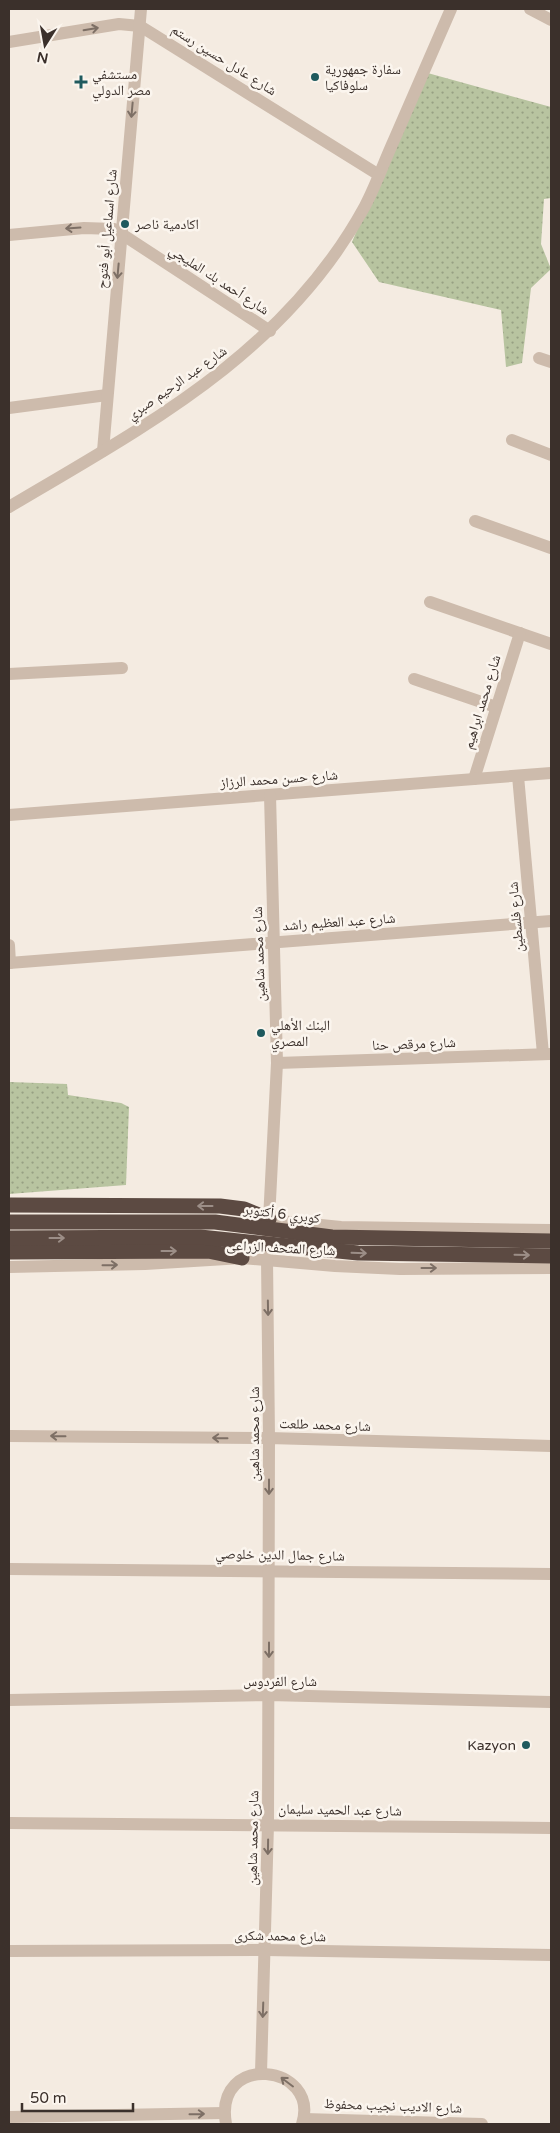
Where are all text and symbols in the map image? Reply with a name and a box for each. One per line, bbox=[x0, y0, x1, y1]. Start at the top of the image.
north arrow bbox=[20, 20, 70, 70]
street label: شارع عادل حسين رستم bbox=[168, 21, 280, 100]
one-way arrow bbox=[83, 23, 99, 33]
text: N bbox=[35, 48, 50, 67]
place label: سفارة جمهورية سلوفاكيا bbox=[325, 61, 401, 94]
place label: مستشفي مصر الدولي bbox=[92, 66, 151, 101]
marker: سفارة جمهورية سلوفاكيا bbox=[309, 71, 321, 83]
marker: مستشفي مصر الدولي bbox=[74, 75, 88, 89]
one-way arrow bbox=[127, 101, 137, 117]
street label: شارع اسماعيل أبو فتوح bbox=[93, 169, 122, 290]
place label: اكادمية ناصر bbox=[134, 216, 199, 233]
marker: اكادمية ناصر bbox=[119, 218, 131, 230]
one-way arrow bbox=[66, 224, 82, 233]
street label: شارع أحمد بك المليجي bbox=[164, 241, 272, 321]
one-way arrow bbox=[113, 263, 122, 279]
street label: شارع عبد الرحيم صبري bbox=[124, 342, 232, 426]
street label: شارع محمد ابراهيم bbox=[460, 653, 505, 752]
street label: شارع حسن محمد الرزاز bbox=[218, 766, 339, 793]
street label: شارع فلسطين bbox=[504, 881, 529, 953]
street label: شارع محمد شاهين bbox=[249, 906, 270, 1002]
street label: شارع عبد العظيم راشد bbox=[282, 910, 396, 935]
place label: البنك الأهلي المصري bbox=[271, 1017, 330, 1052]
marker: البنك الأهلي المصري bbox=[255, 1027, 267, 1039]
street label: شارع مرقص حنا bbox=[372, 1034, 456, 1055]
one-way arrow bbox=[197, 1201, 213, 1211]
street label: كوبري 6 أكتوبر bbox=[242, 1201, 321, 1230]
one-way arrow bbox=[49, 1233, 65, 1242]
street label: شارع المتحف الزراعى bbox=[226, 1237, 336, 1260]
one-way arrow bbox=[160, 1246, 177, 1256]
one-way arrow bbox=[350, 1248, 367, 1258]
one-way arrow bbox=[513, 1251, 529, 1260]
one-way arrow bbox=[102, 1260, 118, 1270]
one-way arrow bbox=[421, 1263, 437, 1273]
one-way arrow bbox=[263, 1300, 273, 1316]
street label: شارع محمد شاهين bbox=[246, 1386, 264, 1482]
street label: شارع محمد طلعت bbox=[279, 1415, 371, 1436]
one-way arrow bbox=[50, 1432, 66, 1441]
one-way arrow bbox=[213, 1433, 229, 1443]
one-way arrow bbox=[264, 1478, 274, 1495]
street label: شارع جمال الدين خلوصي bbox=[215, 1545, 345, 1567]
one-way arrow bbox=[264, 1641, 274, 1657]
street label: شارع الفردوس bbox=[243, 1673, 317, 1691]
place label: Kazyon bbox=[467, 1737, 516, 1754]
marker: Kazyon bbox=[520, 1739, 532, 1751]
street label: شارع محمد شاهين bbox=[244, 1790, 263, 1886]
street label: شارع عبد الحميد سليمان bbox=[278, 1800, 402, 1821]
one-way arrow bbox=[263, 1839, 272, 1855]
street label: شارع محمد شكرى bbox=[234, 1927, 326, 1946]
one-way arrow bbox=[258, 2001, 268, 2017]
one-way arrow bbox=[280, 2077, 294, 2087]
scale bar bbox=[22, 2080, 134, 2112]
text: 50 m bbox=[30, 2089, 67, 2107]
street label: شارع الاديب نجيب محفوظ bbox=[324, 2095, 462, 2118]
one-way arrow bbox=[189, 2109, 205, 2119]

